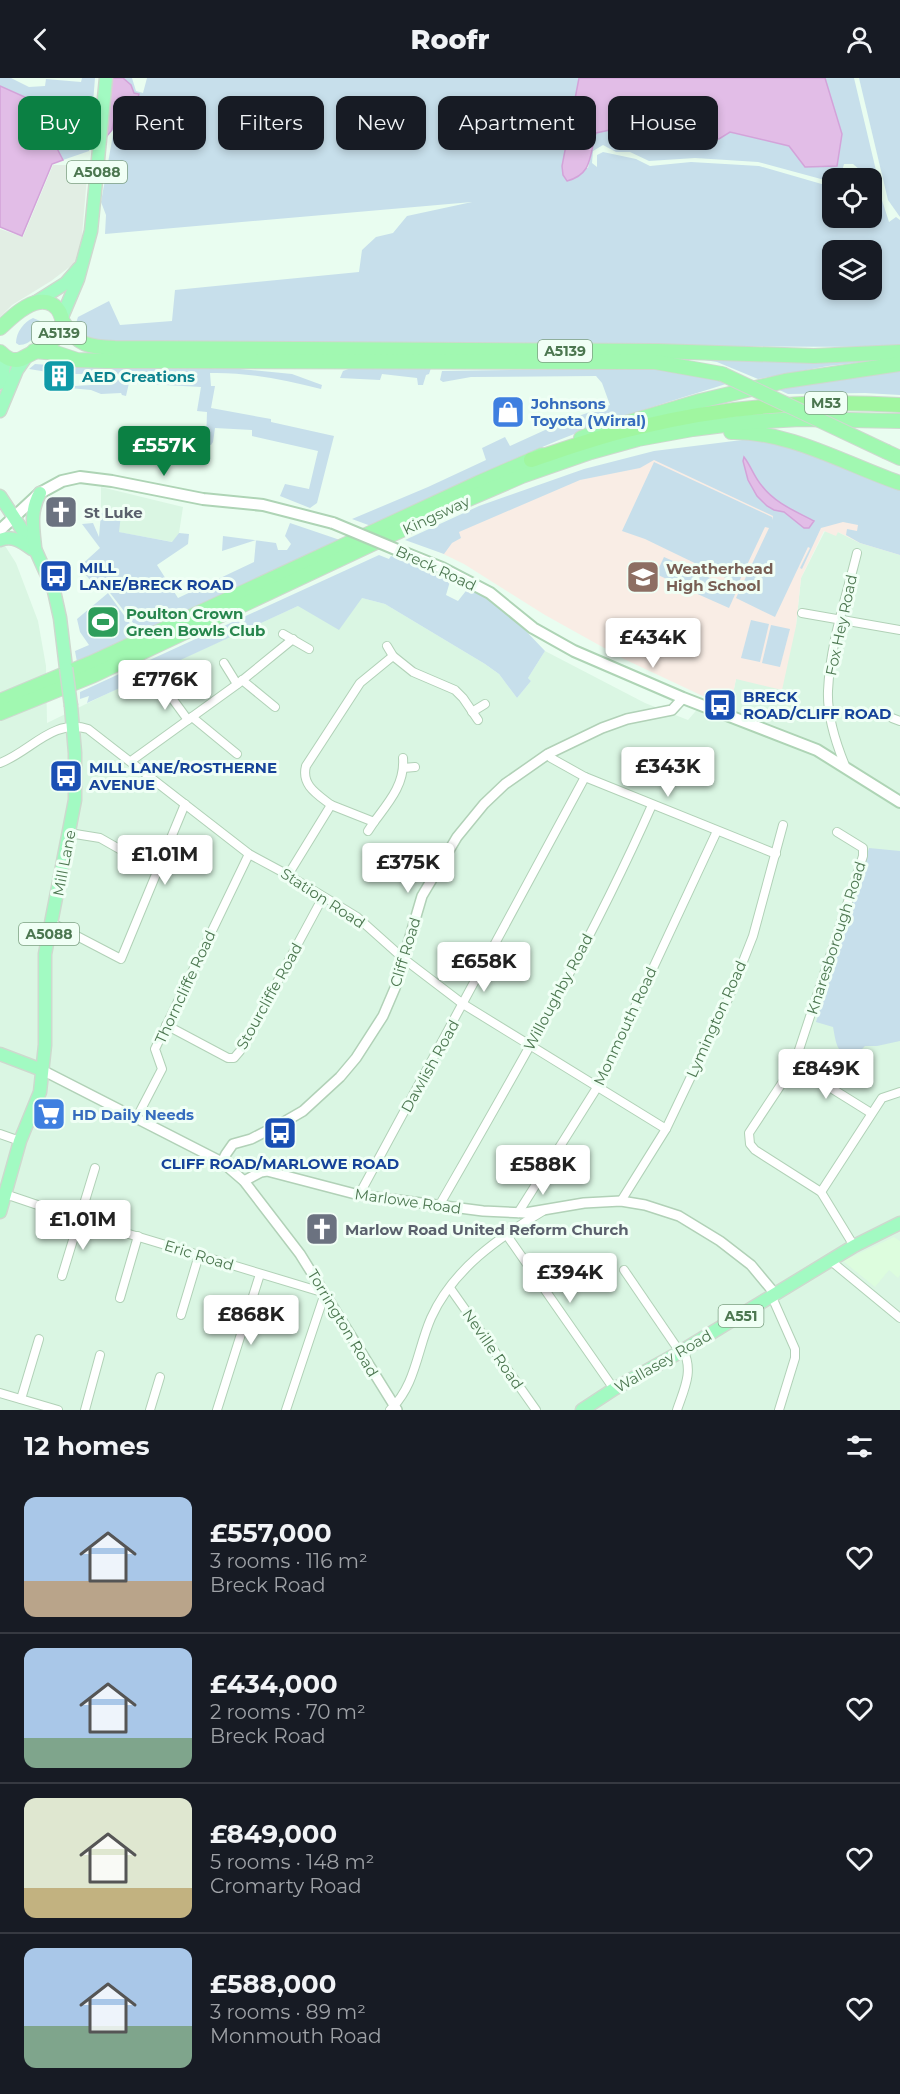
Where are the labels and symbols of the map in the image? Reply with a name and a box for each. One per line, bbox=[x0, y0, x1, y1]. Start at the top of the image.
road number: A5088 bbox=[67, 161, 127, 183]
road number: A5139 bbox=[32, 322, 86, 344]
road number: A5139 bbox=[538, 340, 592, 362]
building icon: AED Creations bbox=[41, 358, 77, 394]
place label: AED Creations bbox=[81, 367, 195, 386]
road number: M53 bbox=[805, 392, 847, 414]
shop icon: Johnsons Toyota (Wirral) bbox=[490, 394, 526, 430]
place label: Johnsons Toyota (Wirral) bbox=[530, 394, 646, 430]
pin: £557K bbox=[122, 426, 206, 477]
street label: Kingsway bbox=[399, 491, 473, 539]
church icon: St Luke bbox=[43, 494, 79, 530]
place label: St Luke bbox=[84, 503, 143, 522]
street label: Breck Road bbox=[393, 541, 479, 595]
bus stop icon: MILL LANE/BRECK ROAD bbox=[38, 558, 74, 594]
place label: MILL LANE/BRECK ROAD bbox=[79, 558, 234, 594]
school or university icon: Weatherhead High School bbox=[625, 559, 661, 595]
place label: Weatherhead High School bbox=[666, 559, 773, 595]
street label: Fox Hey Road bbox=[821, 573, 861, 677]
sports icon: Poulton Crown Green Bowls Club bbox=[85, 604, 121, 640]
place label: Poulton Crown Green Bowls Club bbox=[126, 604, 265, 640]
pin: £434K bbox=[611, 618, 695, 669]
pin: £776K bbox=[123, 660, 207, 711]
bus stop icon: BRECK ROAD/CLIFF ROAD bbox=[702, 687, 738, 723]
place label: BRECK ROAD/CLIFF ROAD bbox=[743, 687, 891, 723]
pin: £343K bbox=[626, 747, 710, 798]
bus stop icon: MILL LANE/ROSTHERNE AVENUE bbox=[48, 758, 84, 794]
place label: MILL LANE/ROSTHERNE AVENUE bbox=[88, 758, 277, 794]
street label: Mill Lane bbox=[48, 828, 80, 898]
pin: £1.01M bbox=[116, 835, 214, 886]
pin: £375K bbox=[366, 843, 450, 894]
street label: Knaresborough Road bbox=[802, 859, 870, 1017]
street label: Station Road bbox=[277, 864, 369, 932]
street label: Cliff Road bbox=[385, 915, 425, 989]
road number: A5088 bbox=[19, 923, 79, 945]
street label: Thorncliffe Road bbox=[150, 927, 220, 1047]
street label: Willoughby Road bbox=[519, 930, 597, 1054]
street label: Stourcliffe Road bbox=[232, 939, 306, 1053]
pin: £658K bbox=[442, 942, 526, 993]
street label: Lymington Road bbox=[682, 958, 750, 1080]
street label: Monmouth Road bbox=[589, 964, 661, 1088]
street label: Dawlish Road bbox=[397, 1016, 463, 1116]
pin: £849K bbox=[784, 1049, 868, 1100]
supermarket icon: HD Daily Needs bbox=[31, 1096, 67, 1132]
place label: HD Daily Needs bbox=[72, 1105, 194, 1124]
bus stop icon: CLIFF ROAD/MARLOWE ROAD bbox=[262, 1115, 298, 1151]
pin: £588K bbox=[501, 1145, 585, 1196]
place label: CLIFF ROAD/MARLOWE ROAD bbox=[161, 1154, 399, 1173]
street label: Marlowe Road bbox=[353, 1184, 463, 1218]
pin: £1.01M bbox=[34, 1200, 132, 1251]
church icon: Marlow Road United Reform Church bbox=[304, 1211, 340, 1247]
place label: Marlow Road United Reform Church bbox=[345, 1220, 629, 1239]
street label: Eric Road bbox=[162, 1235, 236, 1275]
pin: £394K bbox=[528, 1253, 612, 1304]
street label: Torrington Road bbox=[303, 1266, 383, 1380]
pin: £868K bbox=[209, 1295, 293, 1346]
street label: Neville Road bbox=[458, 1305, 528, 1393]
road number: A551 bbox=[718, 1305, 764, 1327]
street label: Wallasey Road bbox=[611, 1325, 715, 1397]

